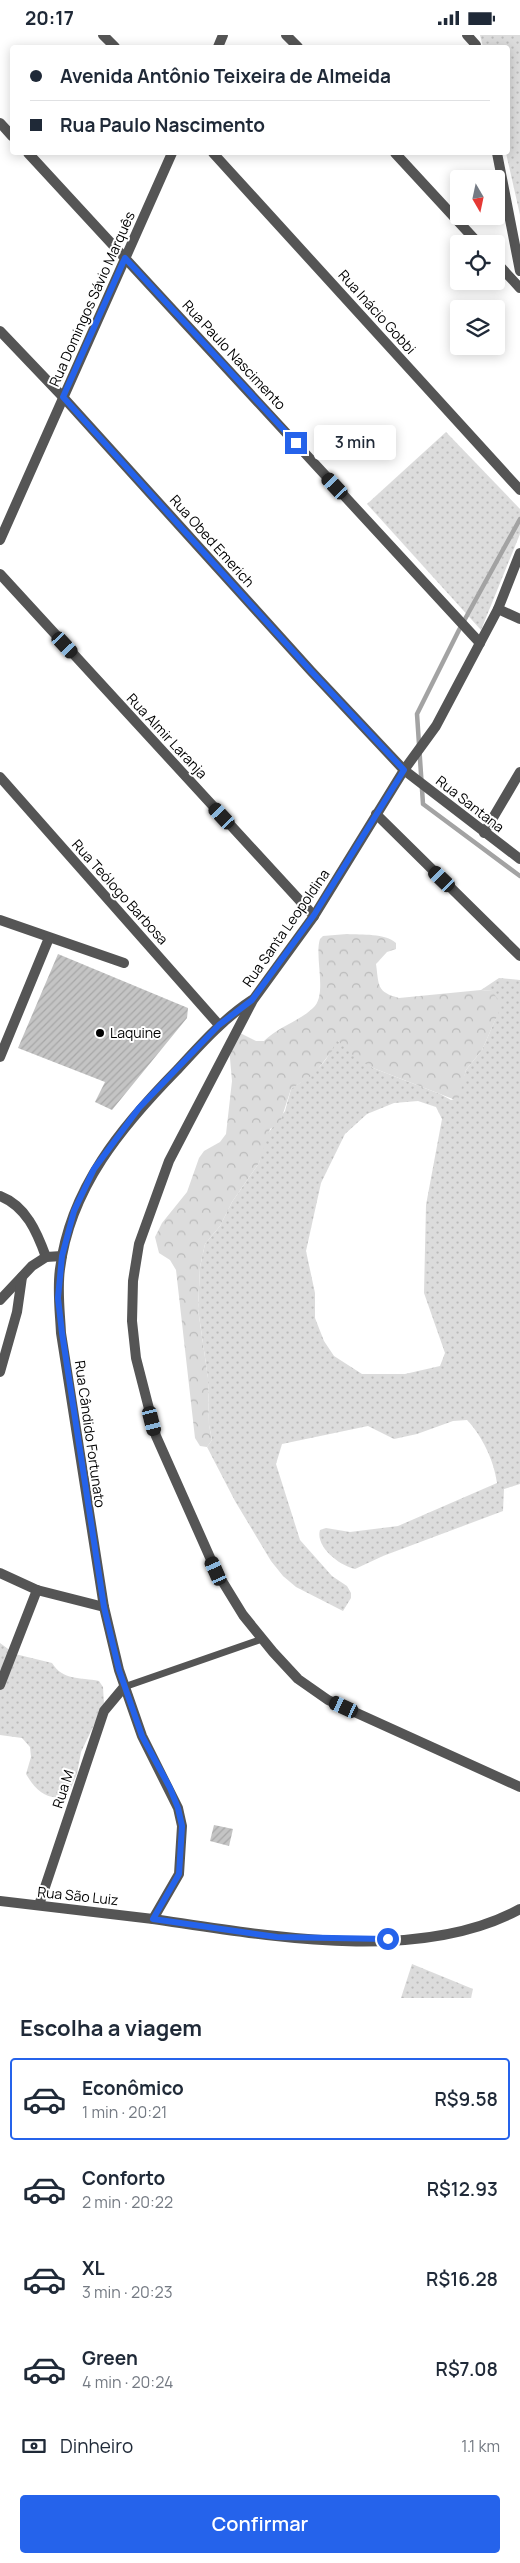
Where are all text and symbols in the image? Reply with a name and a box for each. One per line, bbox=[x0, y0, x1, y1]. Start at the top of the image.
text: 20:17 bbox=[25, 5, 74, 31]
text: Avenida Antônio Teixeira de Almeida bbox=[60, 63, 391, 89]
text: Rua Paulo Nascimento bbox=[60, 112, 265, 138]
north arrow bbox=[450, 170, 505, 225]
map controls bbox=[450, 170, 505, 355]
street label: Rua Domingos Sávio Marquês bbox=[44, 208, 139, 389]
button: locate bbox=[450, 235, 505, 290]
street label: Rua Inácio Gobbi bbox=[335, 266, 420, 358]
street label: Rua Paulo Nascimento bbox=[178, 296, 290, 414]
button: layers bbox=[450, 300, 505, 355]
callout: 3 min bbox=[314, 425, 396, 461]
text: 3 min bbox=[335, 431, 375, 453]
route end bbox=[285, 432, 307, 454]
car bbox=[319, 470, 350, 502]
street label: Rua Obed Emerich bbox=[166, 491, 259, 591]
car bbox=[49, 629, 80, 661]
street label: Rua Almir Laranja bbox=[123, 689, 212, 782]
street label: Rua Santana bbox=[432, 771, 508, 836]
car bbox=[206, 800, 237, 832]
street label: Rua Teólogo Barbosa bbox=[68, 835, 173, 948]
car bbox=[425, 863, 458, 895]
street label: Rua Santa Leopoldina bbox=[238, 865, 333, 990]
place label: Laquine bbox=[110, 1023, 161, 1042]
marker: Laquine bbox=[94, 1027, 106, 1039]
street label: Rua Cândido Fortunato bbox=[71, 1359, 110, 1509]
car bbox=[141, 1405, 162, 1437]
car bbox=[203, 1554, 228, 1588]
car bbox=[327, 1694, 360, 1720]
street label: Rua M bbox=[47, 1767, 78, 1811]
street label: Rua São Luiz bbox=[37, 1882, 120, 1909]
route start bbox=[377, 1928, 399, 1950]
text: Escolha a viagem bbox=[20, 2013, 202, 2043]
text: Econômico bbox=[82, 2075, 184, 2101]
icon: car bbox=[22, 2077, 67, 2122]
text: R$9.58 bbox=[434, 2086, 498, 2112]
text: 1 min · 20:21 bbox=[82, 2101, 167, 2123]
text: Conforto bbox=[82, 2165, 165, 2191]
icon: car bbox=[22, 2167, 67, 2212]
text: R$12.93 bbox=[427, 2176, 498, 2202]
text: 2 min · 20:22 bbox=[82, 2191, 173, 2213]
text: XL bbox=[82, 2255, 105, 2281]
icon: car bbox=[22, 2257, 67, 2302]
text: R$16.28 bbox=[426, 2266, 498, 2292]
text: 3 min · 20:23 bbox=[82, 2281, 173, 2303]
text: Green bbox=[82, 2345, 138, 2371]
icon: car bbox=[22, 2347, 67, 2392]
text: R$7.08 bbox=[436, 2356, 498, 2382]
text: 4 min · 20:24 bbox=[82, 2371, 173, 2393]
icon: cash bbox=[20, 2432, 48, 2460]
text: Dinheiro bbox=[60, 2433, 133, 2459]
text: 1.1 km bbox=[461, 2435, 500, 2457]
button: Confirmar bbox=[20, 2495, 500, 2553]

